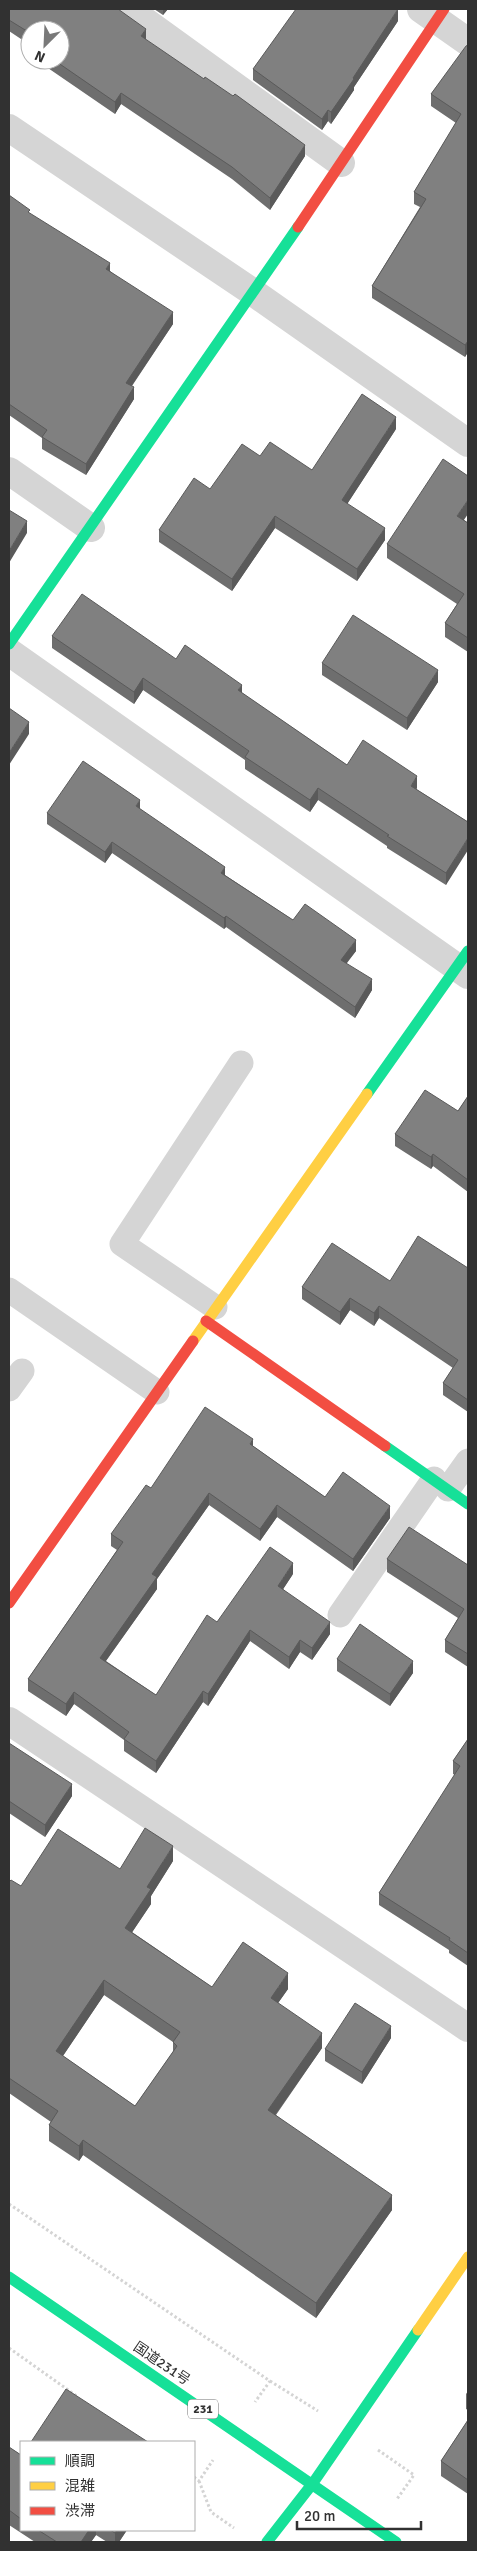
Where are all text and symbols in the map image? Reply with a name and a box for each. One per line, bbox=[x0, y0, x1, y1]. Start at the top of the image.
north arrow bbox=[20, 20, 70, 70]
text: N bbox=[32, 47, 48, 66]
street label: 国道231号 bbox=[130, 2338, 193, 2389]
road number: 231 bbox=[188, 2400, 218, 2418]
legend bbox=[20, 2441, 195, 2531]
text: 順調 bbox=[65, 2452, 95, 2470]
text: 混雑 bbox=[65, 2477, 95, 2495]
scale bar bbox=[297, 2498, 421, 2530]
text: 渋滞 bbox=[65, 2502, 95, 2520]
text: 20 m bbox=[304, 2507, 335, 2525]

